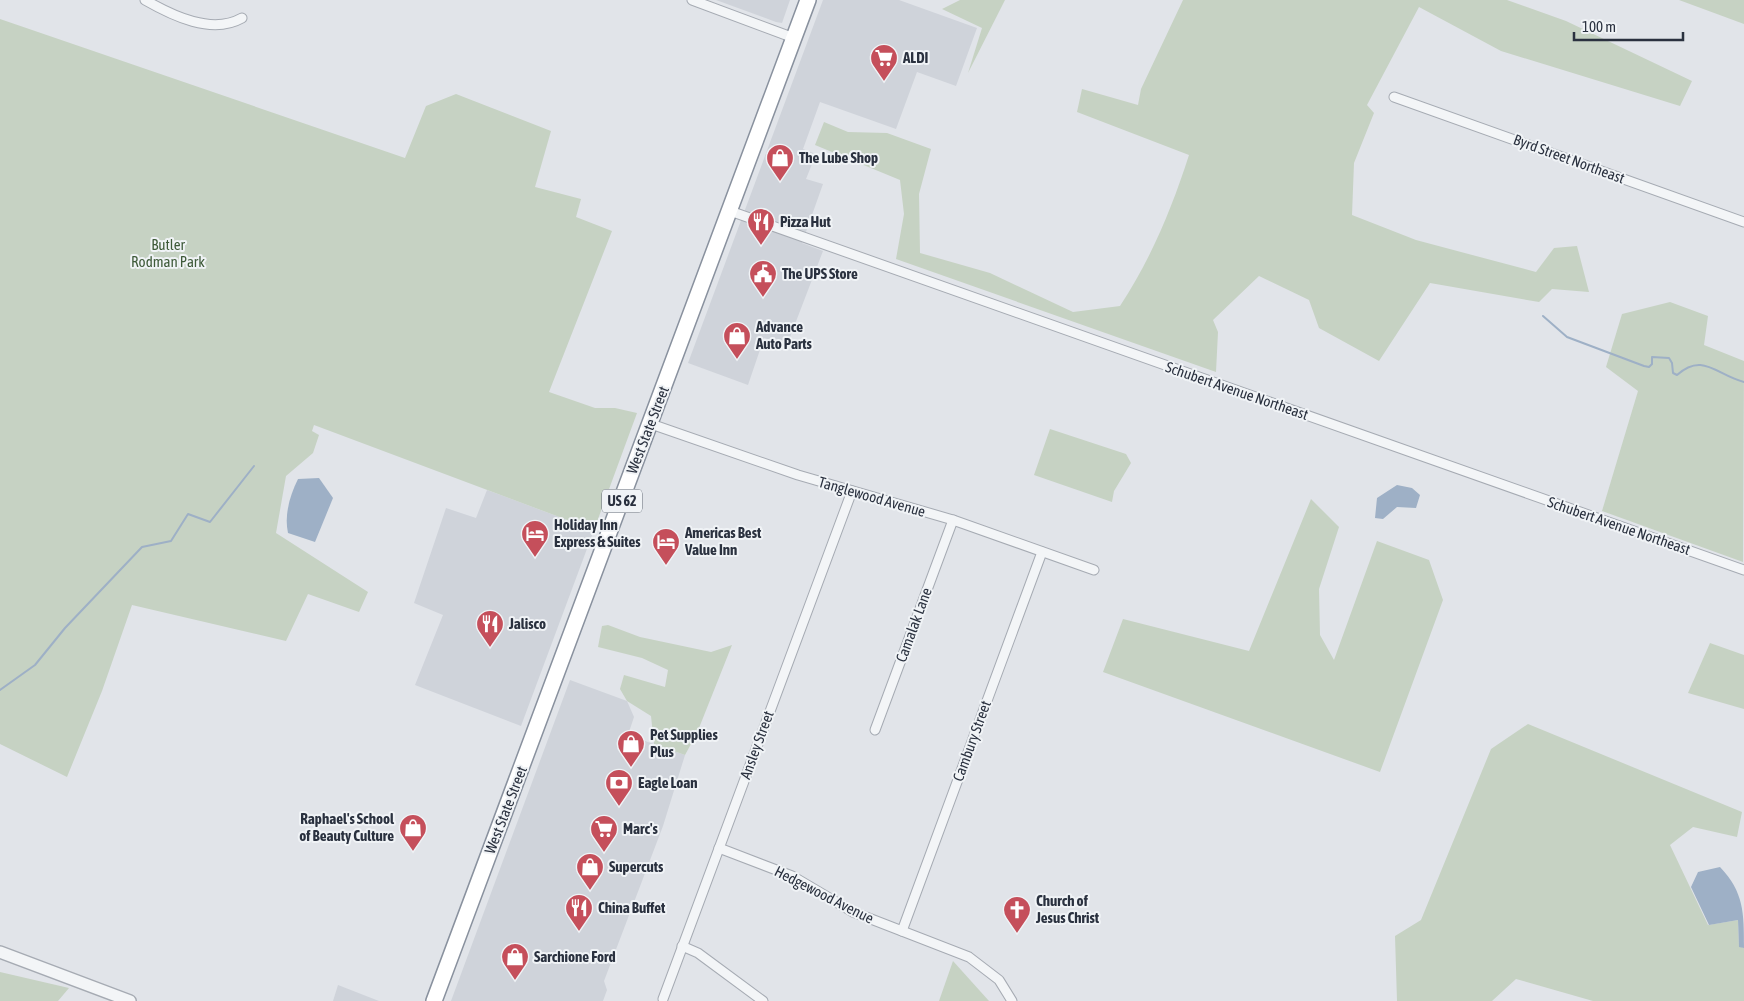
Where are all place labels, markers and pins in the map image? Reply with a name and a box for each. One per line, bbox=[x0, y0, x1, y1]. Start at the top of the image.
supermarket icon: ALDI bbox=[869, 43, 899, 82]
place label: ALDI bbox=[902, 49, 929, 66]
shop icon: The Lube Shop bbox=[765, 143, 795, 182]
place label: The Lube Shop bbox=[799, 149, 878, 166]
restaurant icon: Pizza Hut bbox=[746, 207, 776, 246]
place label: Pizza Hut bbox=[780, 213, 831, 230]
public building icon: The UPS Store bbox=[748, 259, 778, 298]
place label: The UPS Store bbox=[782, 265, 858, 282]
place label: Advance Auto Parts bbox=[755, 318, 812, 352]
shop icon: Advance Auto Parts bbox=[722, 321, 752, 360]
place label: Holiday Inn Express & Suites bbox=[554, 516, 641, 550]
hotel icon: Holiday Inn Express & Suites bbox=[520, 519, 550, 558]
place label: Americas Best Value Inn bbox=[684, 524, 762, 558]
hotel icon: Americas Best Value Inn bbox=[651, 527, 681, 566]
restaurant icon: Jalisco bbox=[475, 609, 505, 648]
place label: Jalisco bbox=[508, 615, 546, 632]
place label: Pet Supplies Plus bbox=[650, 726, 718, 760]
shop icon: Pet Supplies Plus bbox=[616, 729, 646, 768]
bank icon: Eagle Loan bbox=[604, 768, 634, 807]
place label: Eagle Loan bbox=[638, 774, 698, 791]
place label: Raphael's School of Beauty Culture bbox=[299, 810, 395, 844]
shop icon: Raphael's School of Beauty Culture bbox=[398, 813, 428, 852]
supermarket icon: Marc's bbox=[589, 814, 619, 853]
place label: Marc's bbox=[623, 820, 658, 837]
shop icon: Supercuts bbox=[575, 852, 605, 891]
place label: Supercuts bbox=[609, 858, 664, 875]
place label: Church of Jesus Christ bbox=[1035, 892, 1100, 926]
restaurant icon: China Buffet bbox=[564, 893, 594, 932]
church icon: Church of Jesus Christ bbox=[1002, 895, 1032, 934]
place label: China Buffet bbox=[598, 899, 666, 916]
shop icon: Sarchione Ford bbox=[500, 942, 530, 981]
place label: Sarchione Ford bbox=[534, 948, 616, 965]

